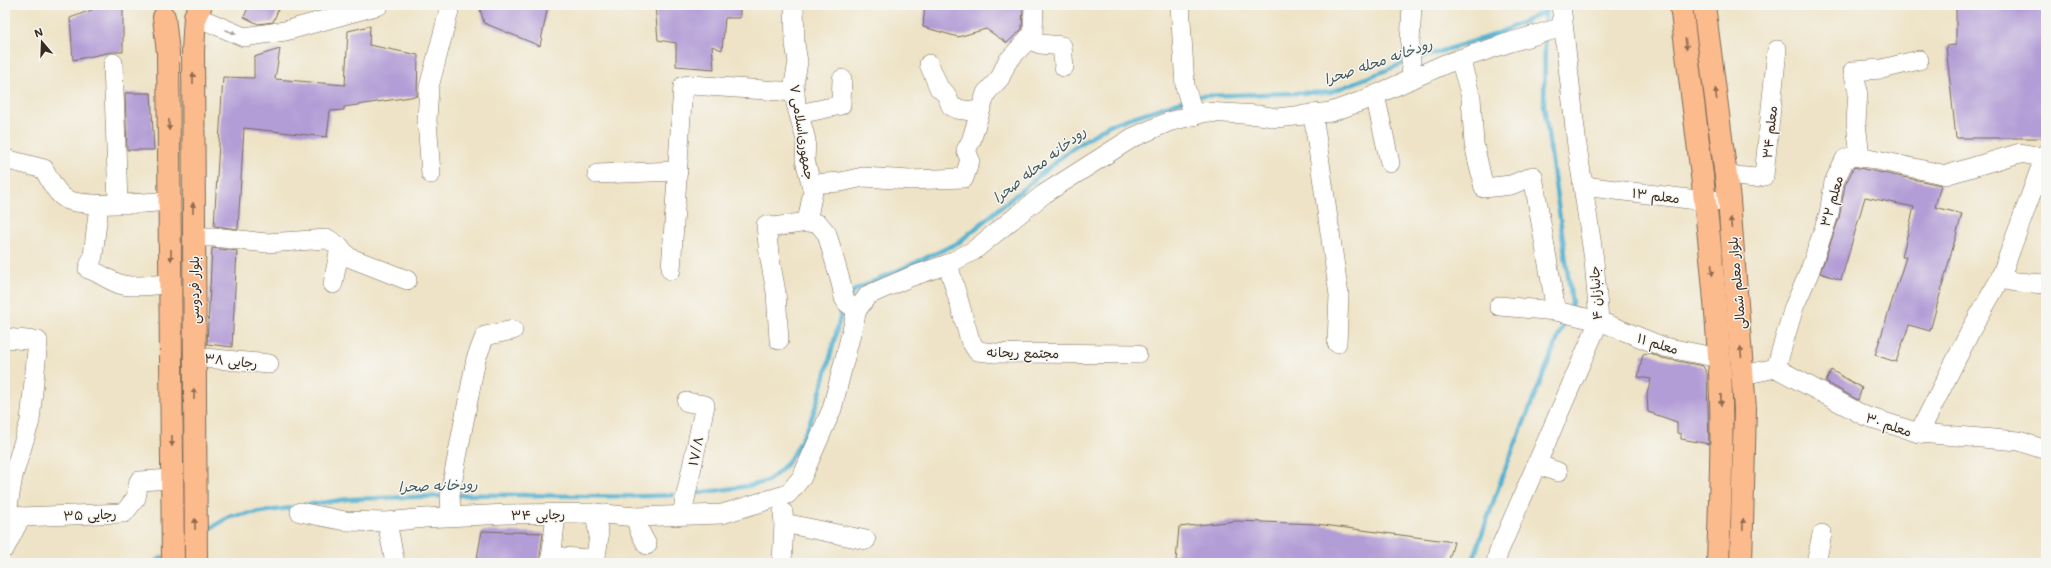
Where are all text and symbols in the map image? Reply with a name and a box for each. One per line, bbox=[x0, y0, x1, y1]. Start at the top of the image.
north arrow bbox=[22, 22, 62, 62]
text: N bbox=[32, 24, 45, 41]
one-way arrow bbox=[226, 30, 238, 36]
water label: رودخانه محله صحرا bbox=[1321, 33, 1435, 88]
one-way arrow bbox=[1683, 38, 1689, 50]
one-way arrow bbox=[190, 71, 196, 84]
street label: جمهوری‌اسلامی ۷ bbox=[785, 83, 819, 181]
one-way arrow bbox=[1713, 87, 1719, 100]
street label: معلم ۳۴ bbox=[1758, 105, 1783, 160]
one-way arrow bbox=[166, 119, 172, 132]
water label: رودخانه محله صحرا bbox=[989, 121, 1090, 206]
street label: معلم ۳۲ bbox=[1816, 174, 1849, 229]
street label: معلم ۱۳ bbox=[1631, 184, 1681, 209]
one-way arrow bbox=[190, 201, 196, 214]
one-way arrow bbox=[1727, 217, 1734, 229]
street label: بلوار معلم شمالی bbox=[1723, 236, 1752, 330]
one-way arrow bbox=[168, 249, 174, 262]
street label: بلوار فردوسی bbox=[185, 256, 204, 324]
one-way arrow bbox=[1709, 264, 1716, 276]
street label: جانبازان ۴ bbox=[1585, 265, 1606, 321]
street label: معلم ۱۱ bbox=[1634, 329, 1681, 360]
street label: مجتمع ریحانه bbox=[987, 343, 1059, 364]
one-way arrow bbox=[1738, 346, 1744, 358]
street label: رجایی ۳۸ bbox=[203, 349, 258, 373]
one-way arrow bbox=[191, 387, 197, 400]
one-way arrow bbox=[1718, 394, 1724, 407]
street label: معلم ۳۰ bbox=[1863, 408, 1914, 443]
one-way arrow bbox=[169, 435, 175, 448]
street label: ۱۷/۸ bbox=[684, 435, 706, 467]
water label: رودخانه صحرا bbox=[398, 474, 479, 496]
street label: رجایی ۳۵ bbox=[63, 505, 117, 525]
street label: رجایی ۳۴ bbox=[511, 505, 565, 525]
one-way arrow bbox=[192, 517, 198, 530]
one-way arrow bbox=[1740, 517, 1746, 530]

